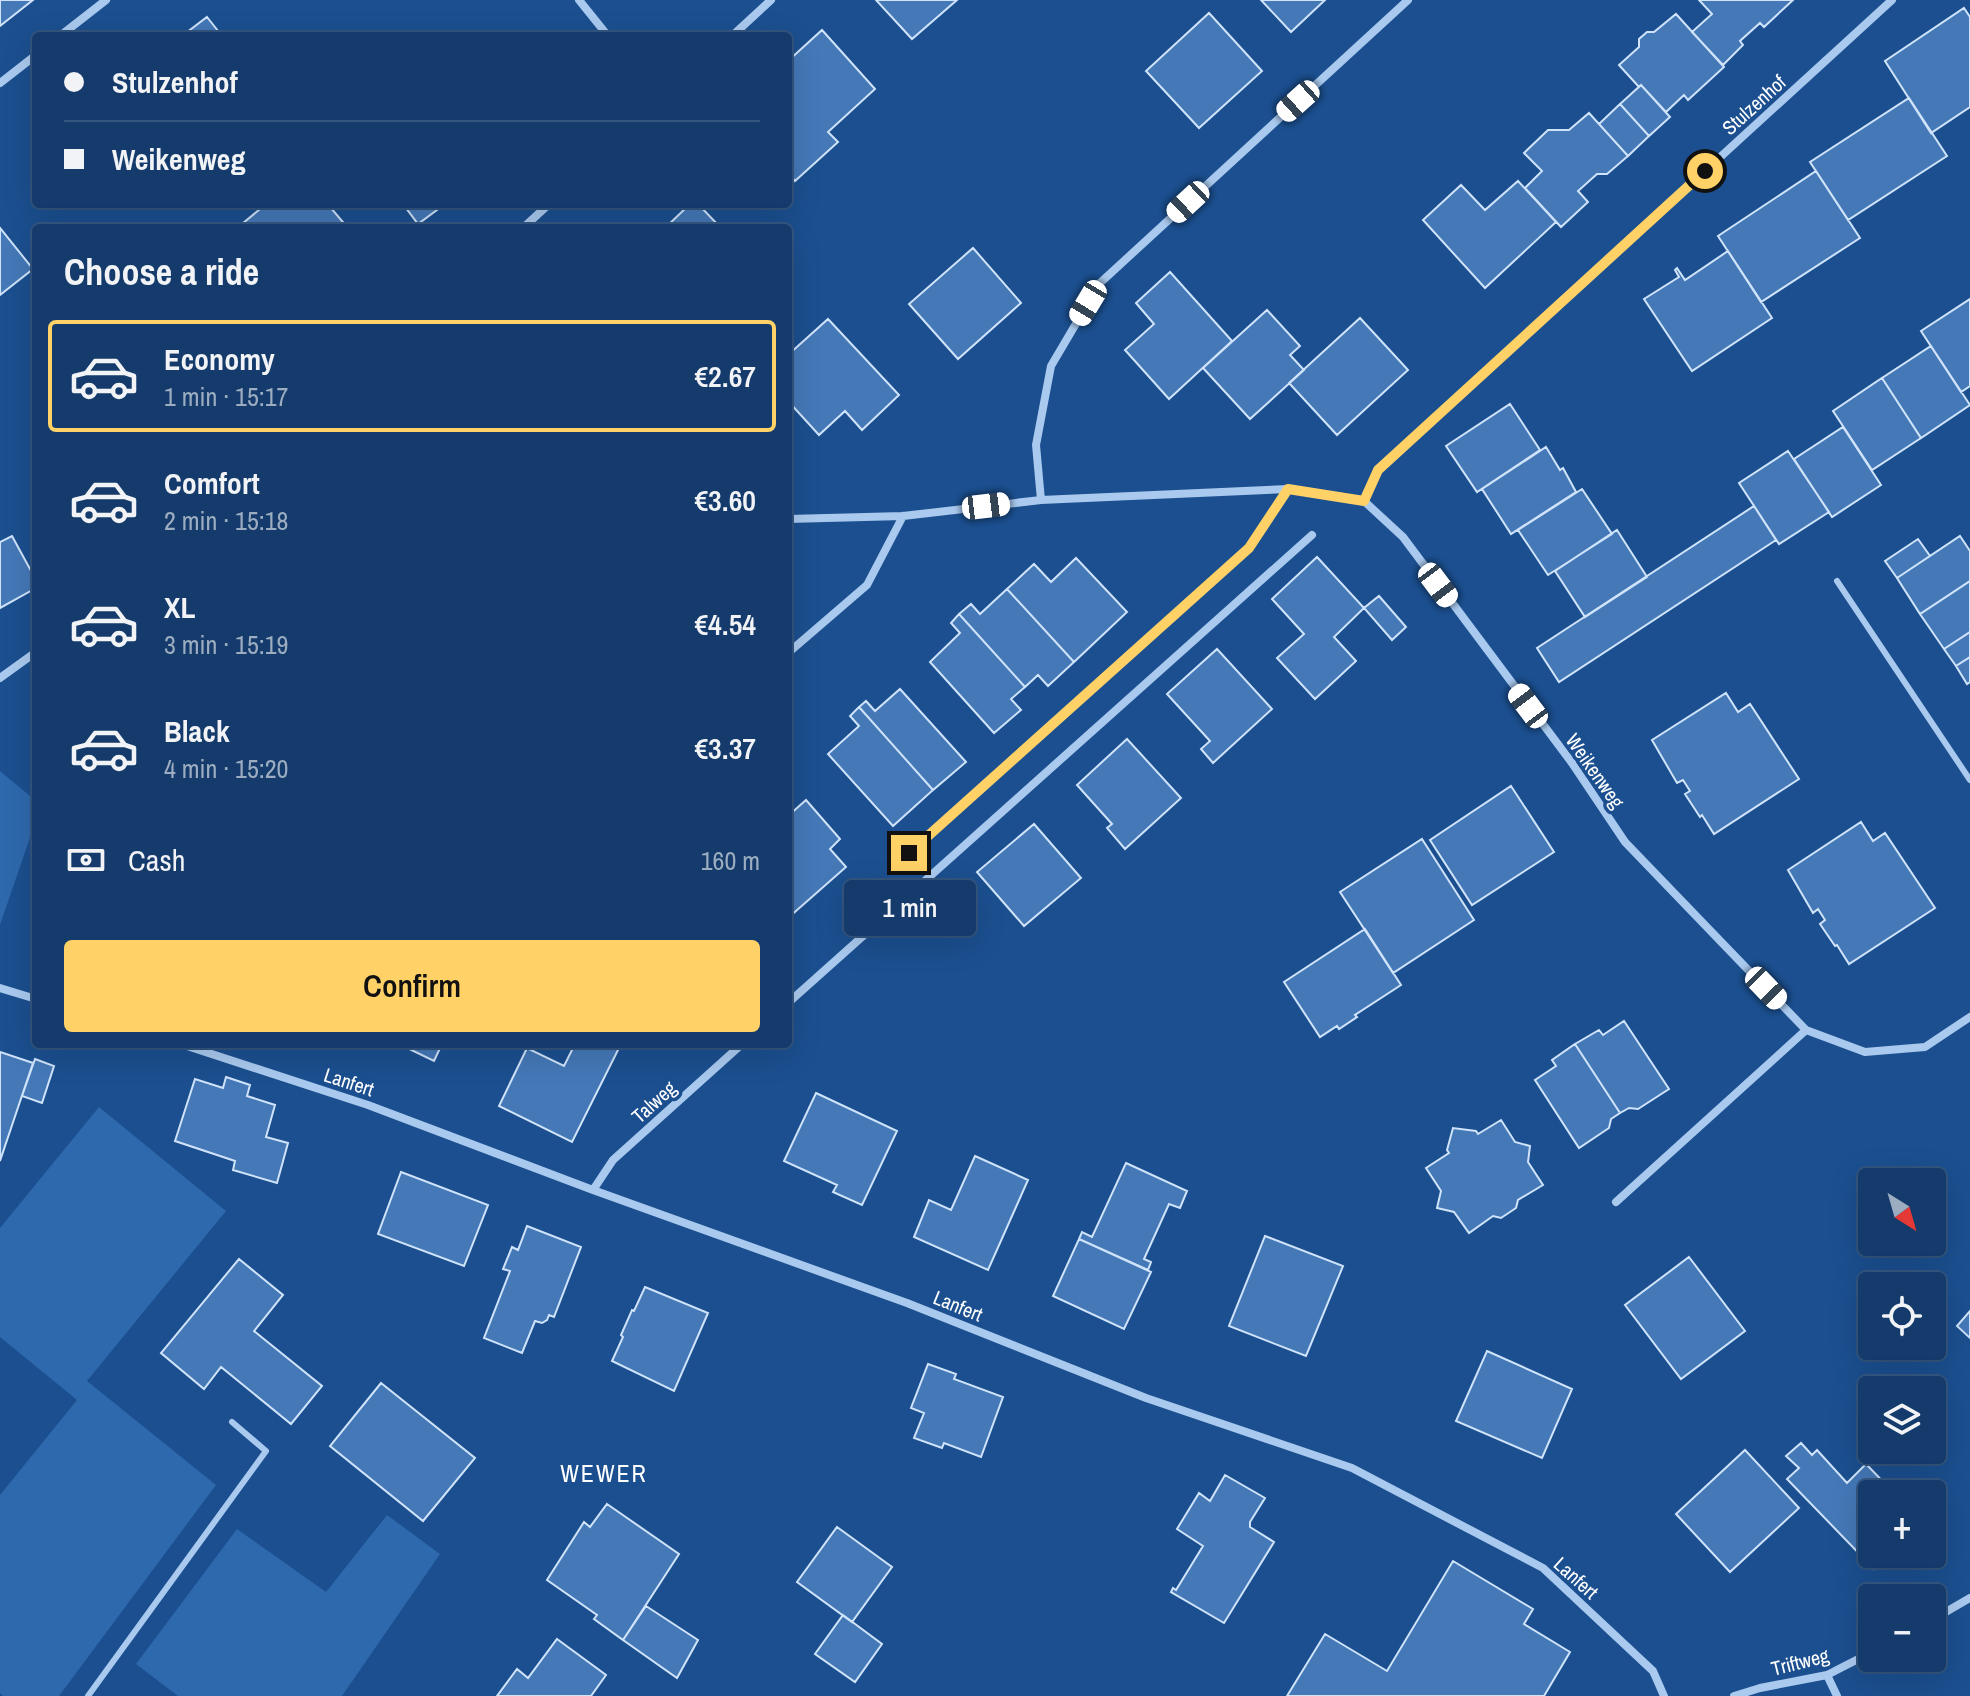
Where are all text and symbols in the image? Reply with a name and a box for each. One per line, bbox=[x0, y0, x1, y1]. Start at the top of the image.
text: Stulzenhof bbox=[112, 62, 238, 102]
street label: Stulzenhof bbox=[1716, 68, 1792, 141]
car bbox=[1272, 76, 1324, 126]
text: Weikenweg bbox=[112, 139, 246, 179]
route start bbox=[1687, 153, 1723, 189]
car bbox=[1162, 177, 1214, 227]
text: Choose a ride bbox=[64, 248, 259, 296]
car bbox=[1065, 276, 1111, 330]
text: Economy bbox=[164, 339, 275, 379]
icon: car bbox=[68, 340, 140, 412]
text: €2.67 bbox=[694, 356, 756, 396]
text: 1 min · 15:17 bbox=[164, 379, 288, 414]
text: Comfort bbox=[164, 463, 260, 503]
icon: car bbox=[68, 464, 140, 536]
text: €3.60 bbox=[694, 480, 756, 520]
car bbox=[961, 491, 1011, 521]
text: 2 min · 15:18 bbox=[164, 503, 288, 538]
car bbox=[1414, 559, 1462, 611]
text: XL bbox=[164, 587, 195, 627]
icon: car bbox=[68, 588, 140, 660]
text: €4.54 bbox=[694, 604, 756, 644]
text: 3 min · 15:19 bbox=[164, 627, 288, 662]
car bbox=[1504, 680, 1552, 732]
text: Black bbox=[164, 711, 230, 751]
icon: car bbox=[68, 712, 140, 784]
text: €3.37 bbox=[694, 728, 756, 768]
street label: Weikenweg bbox=[1560, 728, 1631, 813]
text: 4 min · 15:20 bbox=[164, 751, 288, 786]
route end bbox=[891, 835, 927, 871]
icon: cash bbox=[64, 838, 108, 882]
text: Cash bbox=[128, 840, 185, 880]
text: 160 m bbox=[701, 843, 760, 878]
callout: 1 min bbox=[843, 881, 975, 937]
text: 1 min bbox=[883, 890, 937, 925]
button: Confirm bbox=[64, 940, 760, 1032]
car bbox=[1741, 962, 1791, 1014]
street label: Lanfert bbox=[321, 1061, 378, 1102]
street label: Talweg bbox=[626, 1074, 682, 1129]
north arrow bbox=[1858, 1168, 1946, 1256]
map controls bbox=[1858, 1168, 1946, 1672]
button: locate bbox=[1858, 1272, 1946, 1360]
street label: Lanfert bbox=[929, 1283, 987, 1328]
button: layers bbox=[1858, 1376, 1946, 1464]
district label: WEWER bbox=[560, 1457, 648, 1489]
button: + bbox=[1858, 1480, 1946, 1568]
street label: Lanfert bbox=[1548, 1551, 1605, 1605]
button: − bbox=[1858, 1584, 1946, 1672]
street label: Triftweg bbox=[1768, 1641, 1832, 1682]

